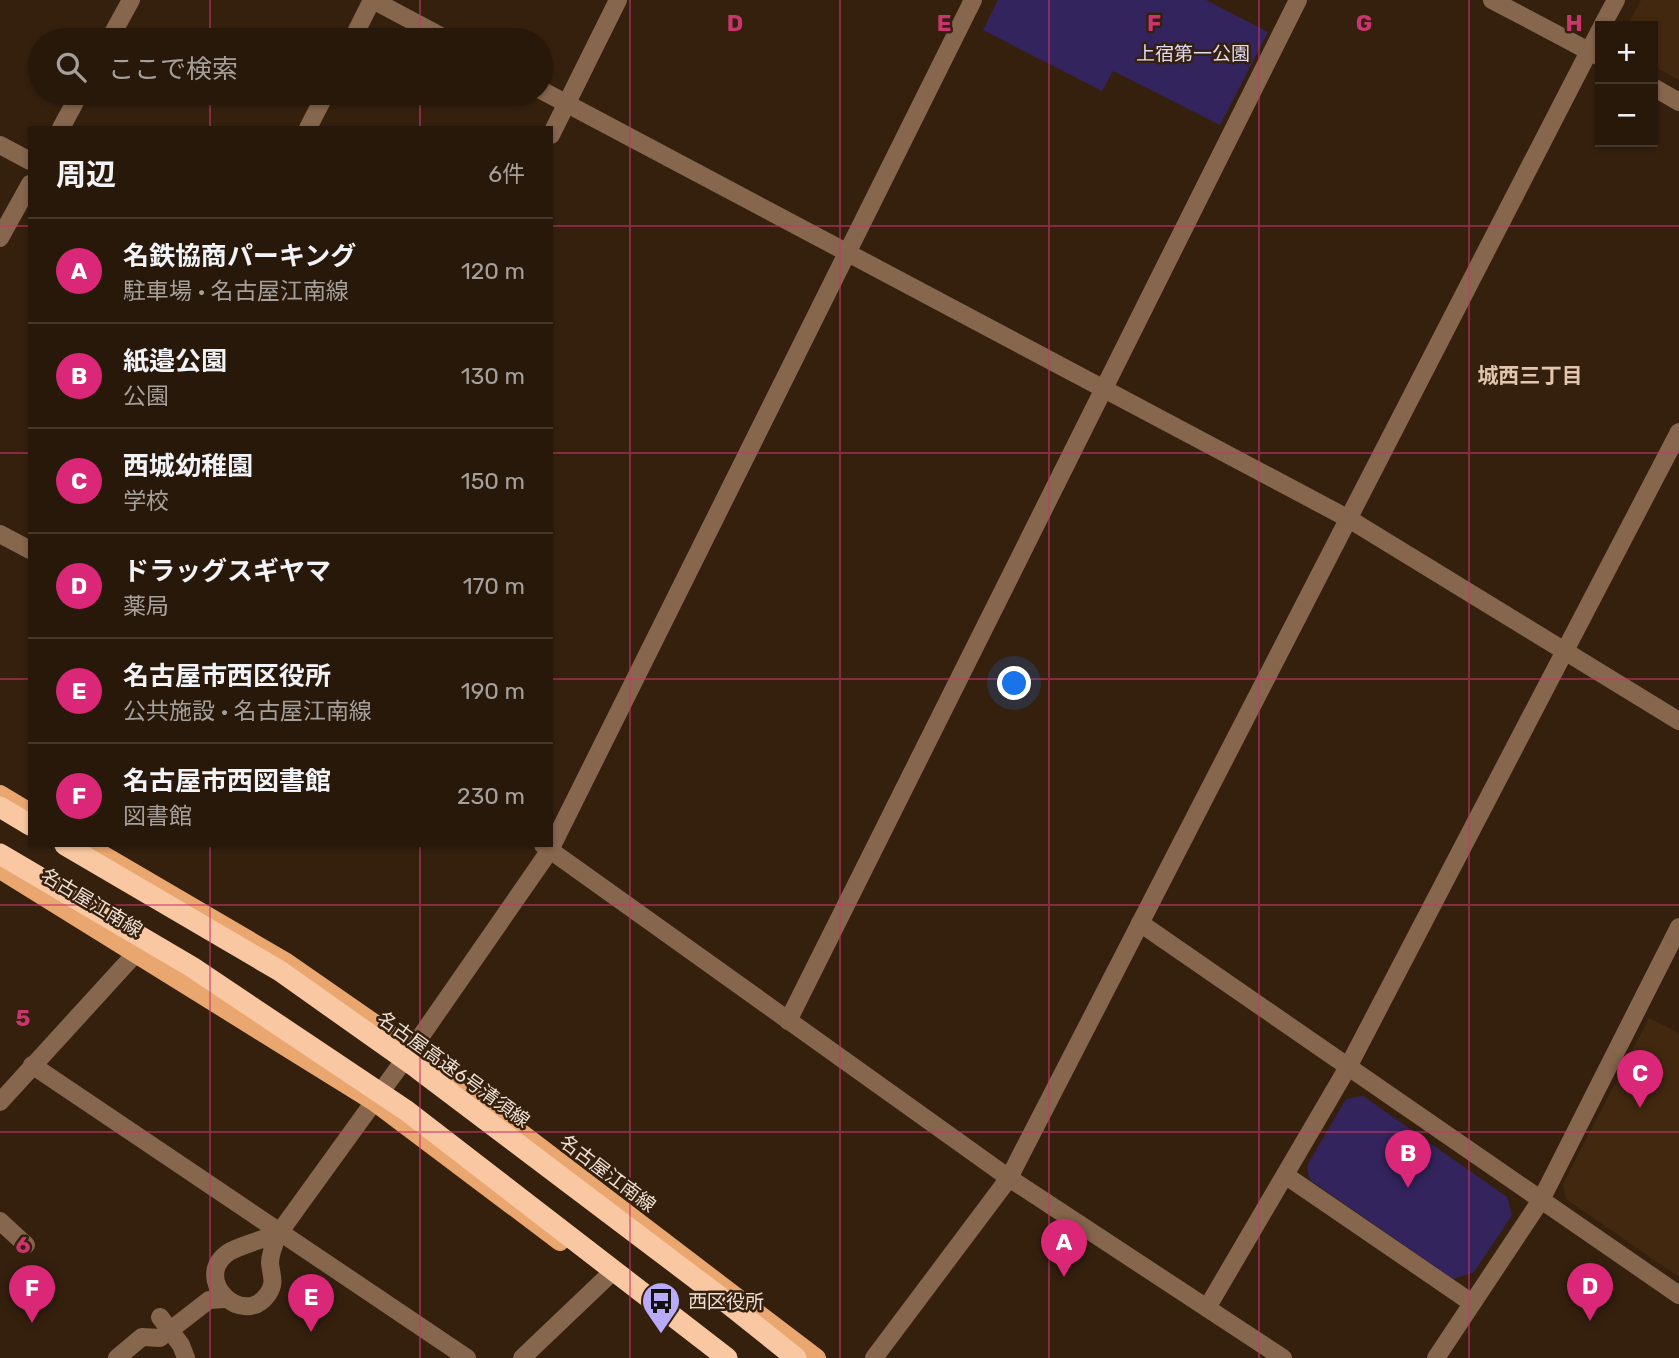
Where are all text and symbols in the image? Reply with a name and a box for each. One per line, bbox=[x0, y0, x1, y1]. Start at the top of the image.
text: D bbox=[727, 9, 743, 37]
text: E bbox=[937, 9, 951, 37]
text: F bbox=[1147, 9, 1161, 37]
text: G bbox=[1356, 9, 1372, 37]
text: H bbox=[1565, 9, 1583, 37]
map controls bbox=[1595, 21, 1658, 147]
button: + bbox=[1595, 21, 1658, 84]
search box bbox=[28, 28, 553, 105]
park label: 上宿第一公園 bbox=[1136, 42, 1250, 65]
icon: search bbox=[52, 48, 90, 86]
text: ここで検索 bbox=[108, 54, 238, 85]
button: − bbox=[1595, 84, 1658, 147]
text: 周辺 bbox=[56, 157, 116, 193]
text: 6件 bbox=[488, 160, 525, 188]
text: 名鉄協商パーキング bbox=[123, 241, 356, 272]
text: A bbox=[71, 257, 87, 285]
text: 120 m bbox=[461, 257, 525, 285]
text: 駐車場 · 名古屋江南線 bbox=[123, 277, 349, 305]
text: 紙邉公園 bbox=[123, 346, 227, 377]
text: B bbox=[71, 362, 87, 390]
text: 130 m bbox=[461, 362, 525, 390]
district label: 城西三丁目 bbox=[1478, 363, 1583, 388]
text: 公園 bbox=[123, 382, 169, 410]
text: 西城幼稚園 bbox=[123, 451, 253, 482]
text: C bbox=[71, 467, 87, 495]
text: 150 m bbox=[461, 467, 525, 495]
text: 学校 bbox=[123, 487, 169, 515]
text: ドラッグスギヤマ bbox=[123, 556, 331, 587]
text: D bbox=[71, 572, 87, 600]
text: 170 m bbox=[463, 572, 525, 600]
text: 薬局 bbox=[123, 592, 169, 620]
text: 名古屋市西区役所 bbox=[123, 661, 331, 692]
your location bbox=[997, 666, 1031, 700]
text: E bbox=[72, 677, 86, 705]
text: 190 m bbox=[461, 677, 525, 705]
text: 公共施設 · 名古屋江南線 bbox=[123, 697, 372, 725]
text: 名古屋市西図書館 bbox=[123, 766, 331, 797]
text: F bbox=[72, 782, 86, 810]
text: 230 m bbox=[457, 782, 525, 810]
text: 図書館 bbox=[123, 802, 192, 830]
street label: 名古屋江南線 bbox=[37, 863, 147, 942]
text: 5 bbox=[16, 1004, 31, 1032]
street label: 名古屋高速6号清須線 bbox=[373, 1006, 534, 1132]
pin: C bbox=[1617, 1050, 1663, 1108]
street label: 名古屋江南線 bbox=[555, 1130, 660, 1217]
pin: B bbox=[1385, 1130, 1431, 1188]
pin: A bbox=[1041, 1219, 1087, 1277]
text: 6 bbox=[16, 1231, 31, 1259]
pin: D bbox=[1567, 1263, 1613, 1321]
pin: F bbox=[9, 1265, 55, 1323]
pin: E bbox=[288, 1274, 334, 1332]
bus stop icon: 西区役所 bbox=[640, 1280, 682, 1335]
place label: 西区役所 bbox=[688, 1290, 764, 1313]

